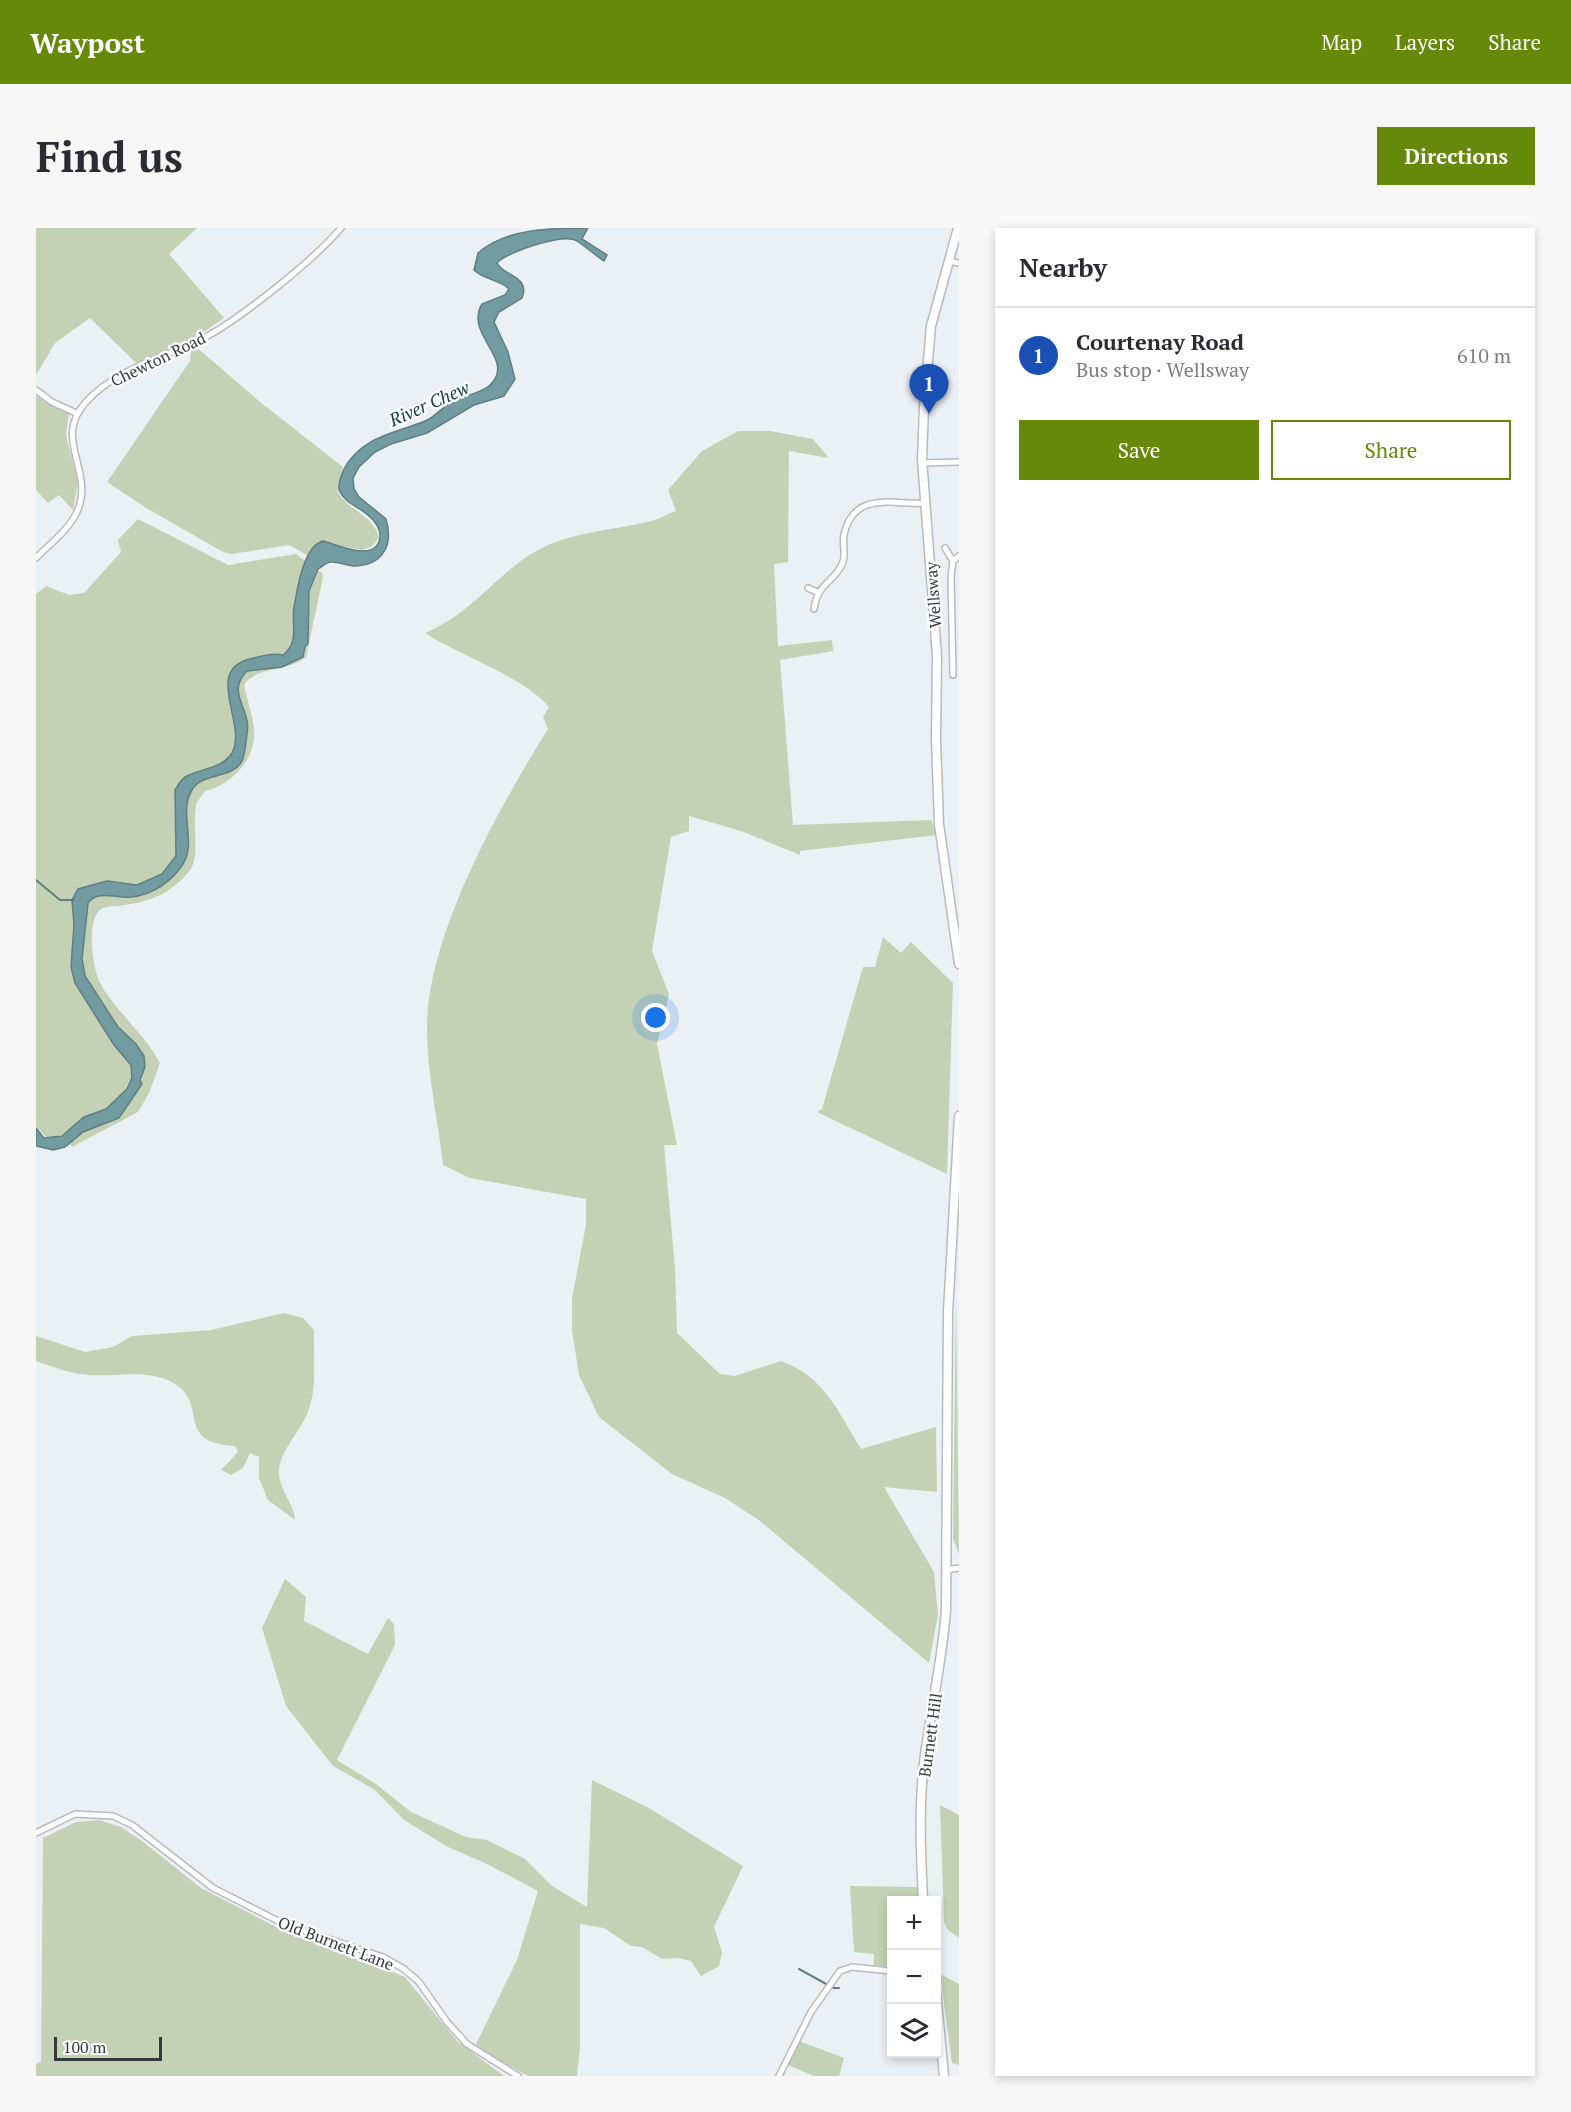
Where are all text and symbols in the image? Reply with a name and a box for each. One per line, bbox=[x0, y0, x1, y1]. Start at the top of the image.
text: Waypost bbox=[30, 24, 145, 61]
text: Map bbox=[1321, 28, 1362, 56]
text: Layers bbox=[1395, 28, 1455, 56]
text: Share bbox=[1488, 28, 1541, 56]
button: Directions bbox=[1377, 127, 1535, 185]
text: Find us bbox=[36, 128, 183, 184]
text: Nearby bbox=[1019, 250, 1107, 284]
street label: Chewton Road bbox=[107, 326, 209, 392]
text: Courtenay Road bbox=[1076, 327, 1244, 356]
text: 1 bbox=[1033, 342, 1044, 369]
text: 610 m bbox=[1457, 342, 1511, 369]
text: Bus stop · Wellsway bbox=[1076, 356, 1249, 383]
pin: 1 bbox=[910, 364, 948, 414]
water label: River Chew bbox=[384, 374, 473, 432]
button: Save bbox=[1019, 420, 1259, 480]
button: Share bbox=[1271, 420, 1511, 480]
street label: Wellsway bbox=[920, 560, 946, 629]
your location bbox=[641, 1003, 670, 1032]
street label: Burnett Hill bbox=[913, 1691, 947, 1778]
map controls bbox=[887, 1896, 941, 2058]
button: + bbox=[887, 1896, 941, 1950]
street label: Old Burnett Lane bbox=[275, 1911, 397, 1975]
button: − bbox=[887, 1950, 941, 2004]
button: layers bbox=[887, 2004, 941, 2058]
scale bar bbox=[54, 2034, 162, 2062]
text: 100 m bbox=[63, 2036, 106, 2058]

